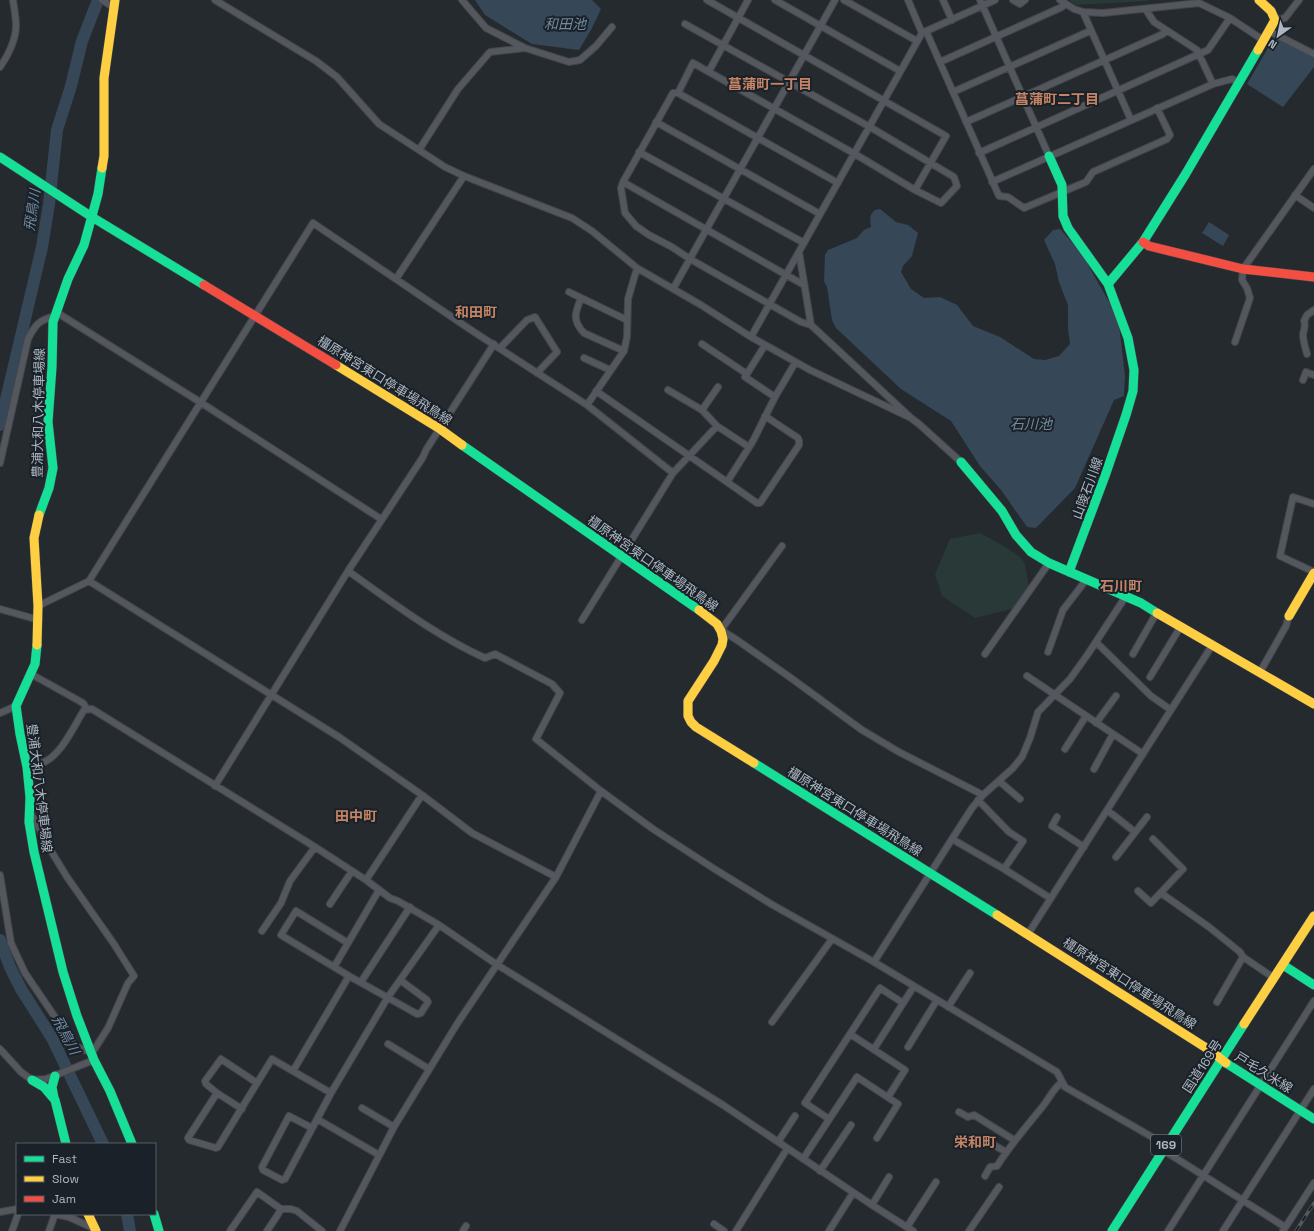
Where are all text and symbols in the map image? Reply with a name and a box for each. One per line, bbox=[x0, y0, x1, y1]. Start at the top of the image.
water label: 和田池 bbox=[544, 15, 588, 33]
north arrow bbox=[1258, 16, 1298, 56]
text: N bbox=[1266, 37, 1279, 52]
district label: 菖蒲町一丁目 bbox=[728, 75, 812, 93]
district label: 菖蒲町二丁目 bbox=[1015, 90, 1099, 108]
water label: 飛鳥川 bbox=[20, 186, 44, 232]
district label: 和田町 bbox=[455, 303, 497, 321]
street label: 橿原神宮東口停車場飛鳥線 bbox=[314, 332, 455, 429]
street label: 豊浦大和八木停車場線 bbox=[29, 348, 48, 478]
water label: 石川池 bbox=[1010, 415, 1054, 433]
street label: 山陵石川線 bbox=[1068, 455, 1107, 522]
street label: 橿原神宮東口停車場飛鳥線 bbox=[584, 512, 721, 615]
district label: 石川町 bbox=[1100, 577, 1142, 595]
street label: 豊浦大和八木停車場線 bbox=[23, 723, 56, 854]
street label: 橿原神宮東口停車場飛鳥線 bbox=[784, 763, 925, 860]
district label: 田中町 bbox=[335, 807, 377, 825]
street label: 橿原神宮東口停車場飛鳥線 bbox=[1060, 934, 1200, 1033]
water label: 飛鳥川 bbox=[48, 1012, 85, 1060]
street label: 国道169号 bbox=[1179, 1036, 1226, 1096]
street label: 戸毛久米線 bbox=[1232, 1048, 1296, 1097]
district label: 栄和町 bbox=[954, 1133, 996, 1151]
road number: 169 bbox=[1151, 1135, 1181, 1155]
legend bbox=[16, 1143, 156, 1215]
text: Fast bbox=[52, 1151, 77, 1167]
text: Slow bbox=[52, 1171, 79, 1187]
text: Jam bbox=[52, 1191, 76, 1207]

